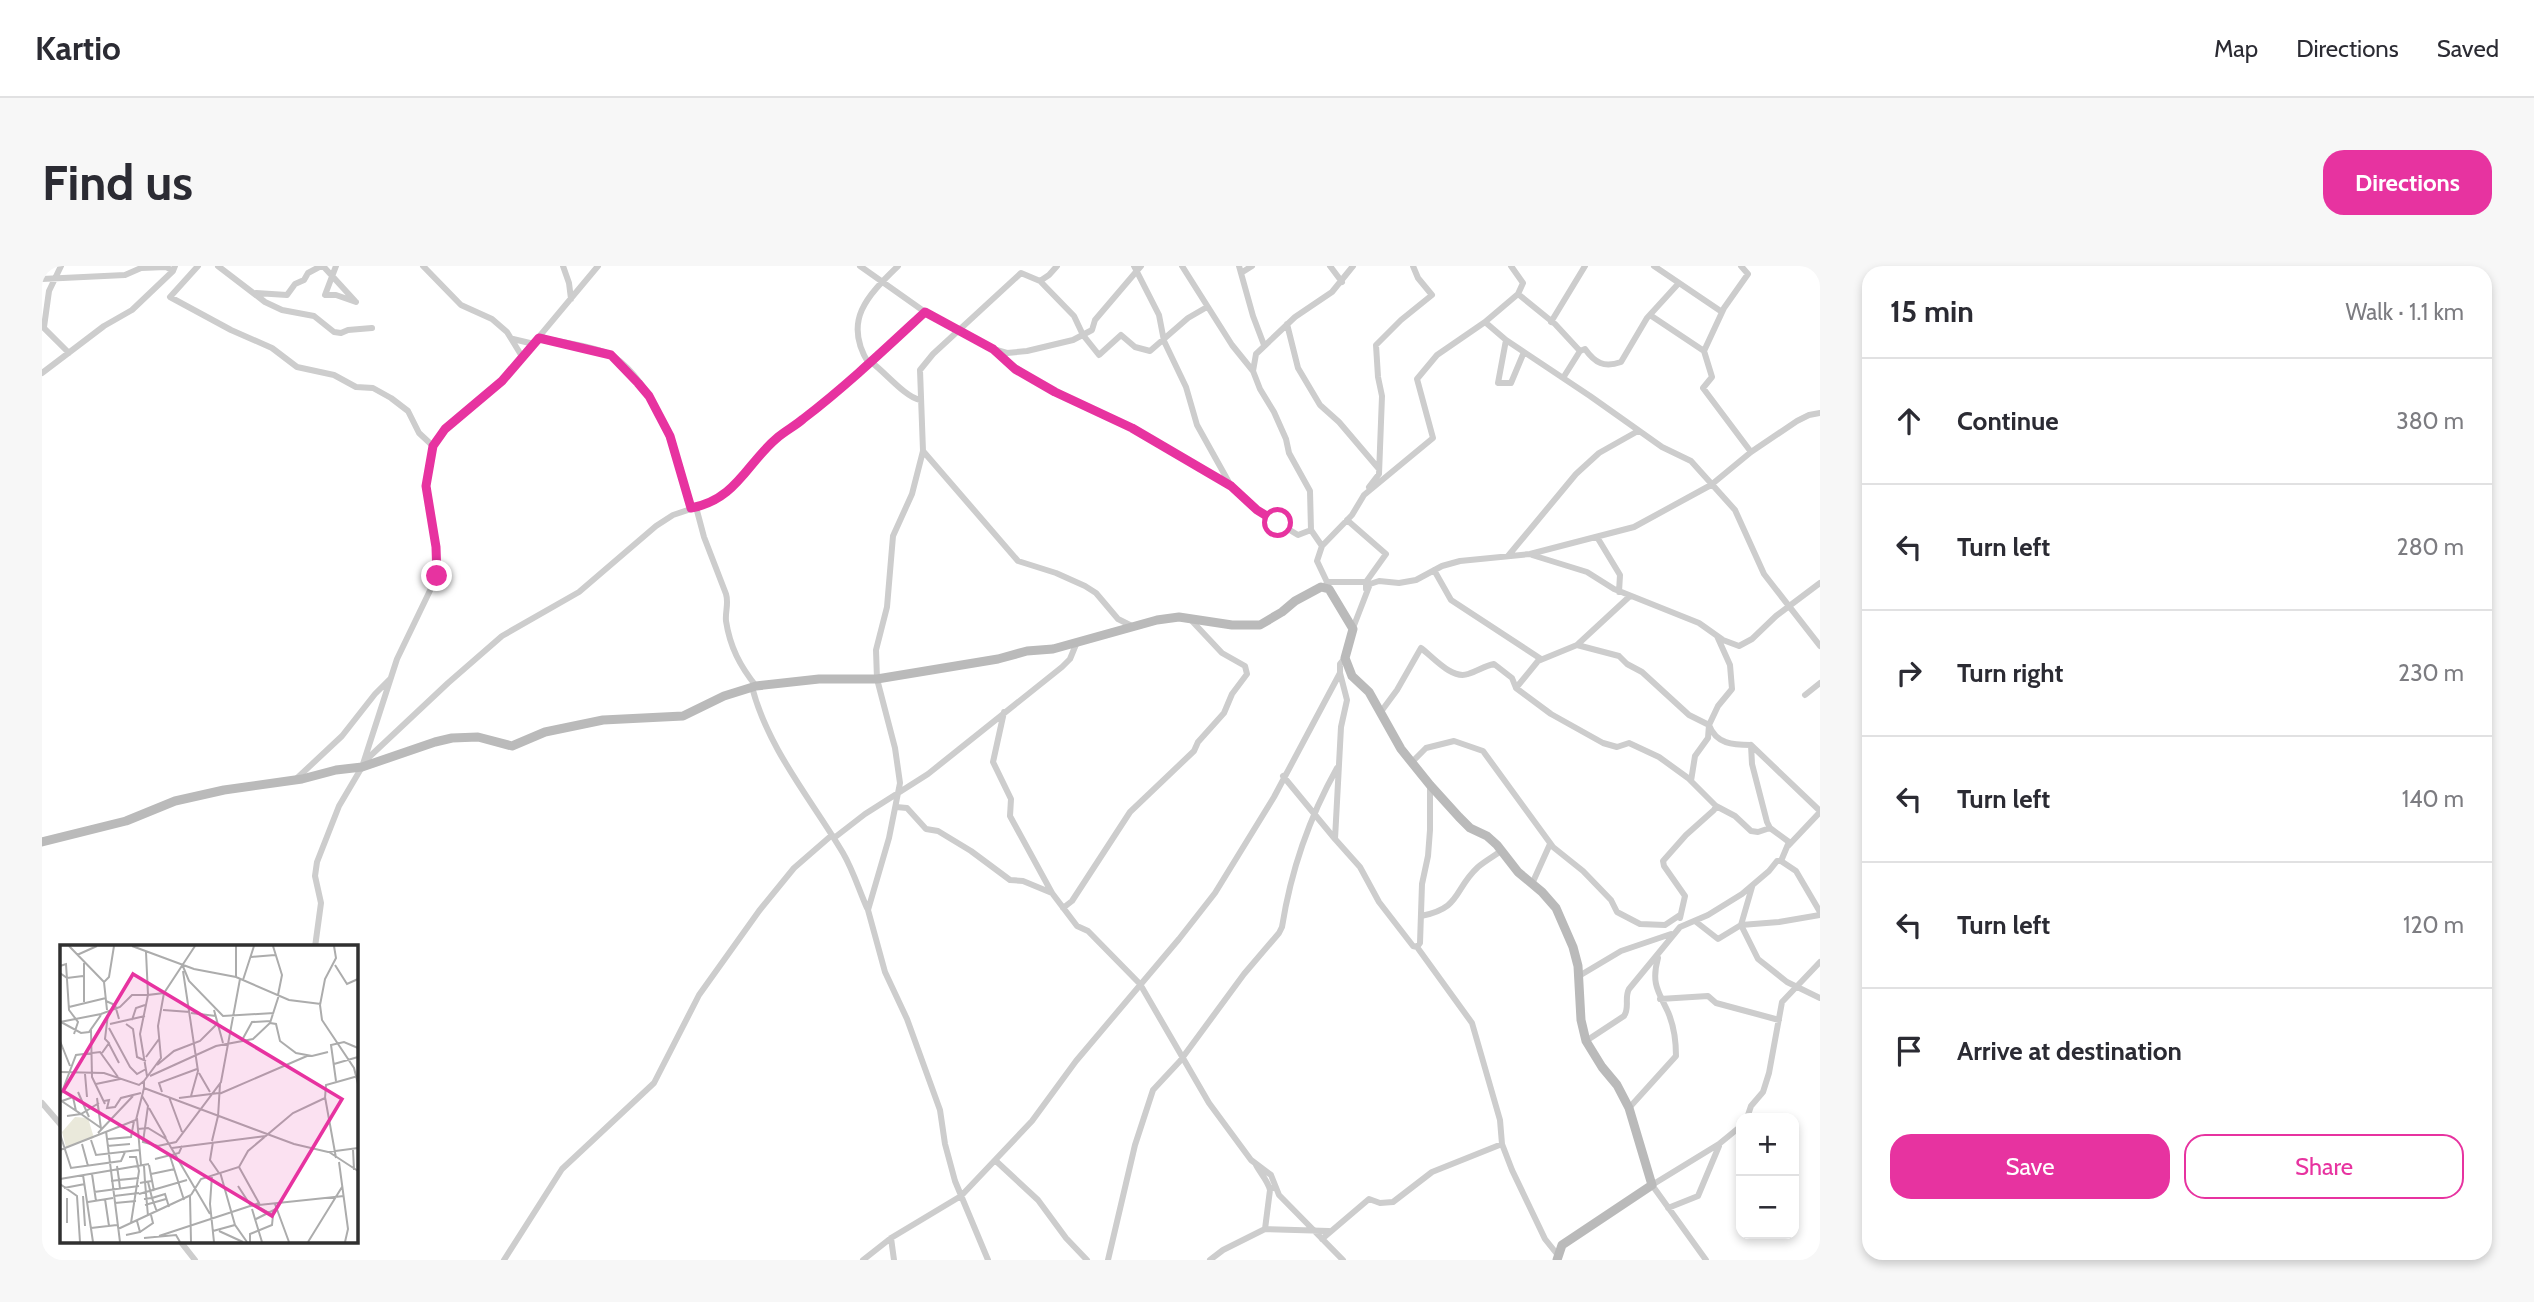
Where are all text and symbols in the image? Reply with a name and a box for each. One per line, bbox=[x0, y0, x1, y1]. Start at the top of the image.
text: Kartio bbox=[35, 28, 121, 68]
text: Map bbox=[2214, 34, 2258, 63]
text: Directions bbox=[2296, 34, 2399, 63]
text: Saved bbox=[2437, 34, 2499, 63]
button: Directions bbox=[2323, 150, 2492, 215]
text: Find us bbox=[42, 153, 193, 212]
text: 15 min bbox=[1890, 293, 1974, 330]
text: Walk · 1.1 km bbox=[2345, 298, 2464, 326]
icon: ahead bbox=[1890, 402, 1928, 440]
text: Continue bbox=[1957, 405, 2059, 437]
text: 380 m bbox=[2396, 407, 2464, 435]
route start bbox=[1262, 507, 1293, 538]
icon: left bbox=[1890, 528, 1928, 566]
text: Turn left bbox=[1957, 531, 2050, 563]
text: 280 m bbox=[2397, 533, 2464, 561]
route end bbox=[421, 560, 452, 591]
icon: right bbox=[1890, 654, 1928, 692]
text: Turn right bbox=[1957, 657, 2063, 689]
text: 230 m bbox=[2398, 659, 2464, 687]
icon: left bbox=[1890, 780, 1928, 818]
text: Turn left bbox=[1957, 783, 2050, 815]
text: 140 m bbox=[2402, 785, 2464, 813]
icon: left bbox=[1890, 906, 1928, 944]
text: Turn left bbox=[1957, 909, 2050, 941]
text: 120 m bbox=[2403, 911, 2464, 939]
inset map bbox=[60, 945, 357, 1242]
icon: arrive bbox=[1890, 1032, 1928, 1070]
text: Arrive at destination bbox=[1957, 1035, 2182, 1067]
map controls bbox=[1736, 1113, 1799, 1239]
button: + bbox=[1736, 1113, 1799, 1176]
button: Save bbox=[1890, 1134, 2170, 1199]
button: Share bbox=[2184, 1134, 2464, 1199]
button: − bbox=[1736, 1176, 1799, 1239]

